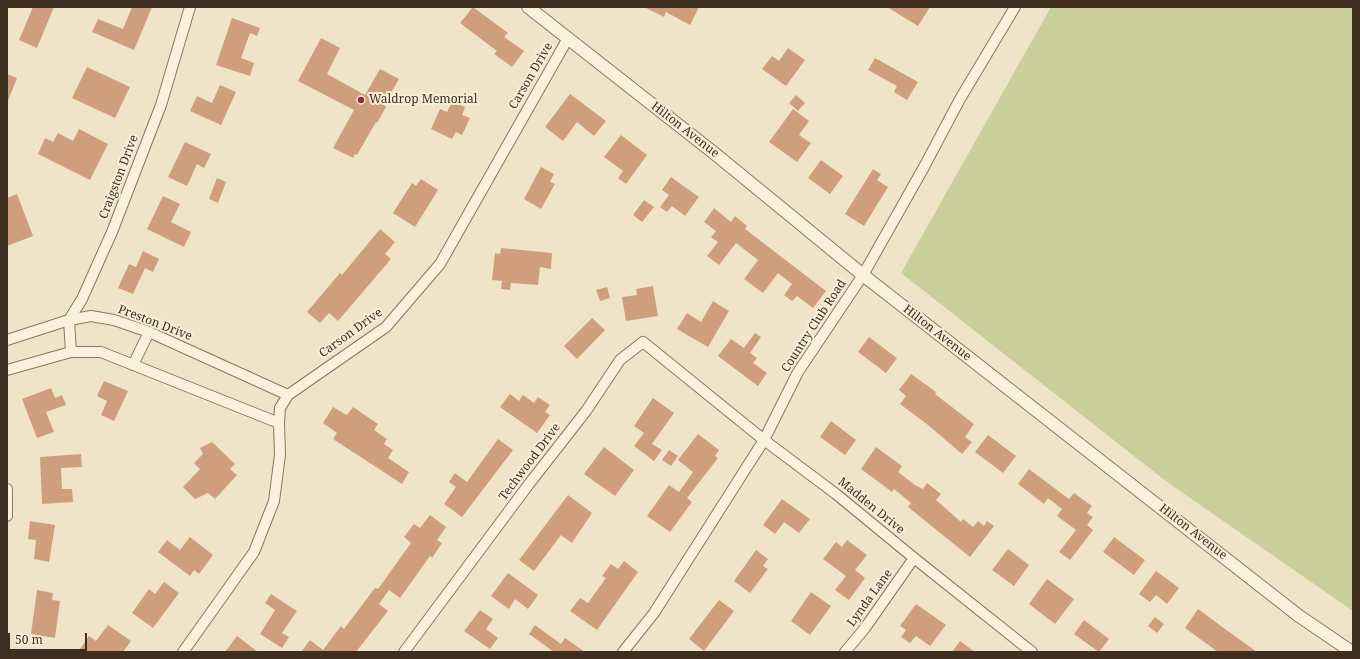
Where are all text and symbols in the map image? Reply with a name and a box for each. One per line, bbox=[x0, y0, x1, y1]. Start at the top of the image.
street label: Carson Drive bbox=[506, 40, 556, 112]
place label: Waldrop Memorial bbox=[369, 93, 478, 107]
marker: Waldrop Memorial bbox=[356, 95, 366, 105]
street label: Hilton Avenue bbox=[648, 99, 722, 161]
street label: Craigston Drive bbox=[96, 133, 142, 221]
street label: Country Club Road bbox=[779, 277, 849, 375]
street label: Preston Drive bbox=[116, 302, 194, 344]
street label: Hilton Avenue bbox=[900, 302, 974, 364]
street label: Carson Drive bbox=[317, 305, 385, 361]
street label: Techwood Drive bbox=[496, 421, 564, 503]
street label: Madden Drive bbox=[835, 475, 907, 537]
street label: Hilton Avenue bbox=[1156, 501, 1230, 563]
street label: Lynda Lane bbox=[844, 567, 896, 629]
scale bar bbox=[10, 625, 89, 651]
text: 50 m bbox=[15, 631, 43, 648]

